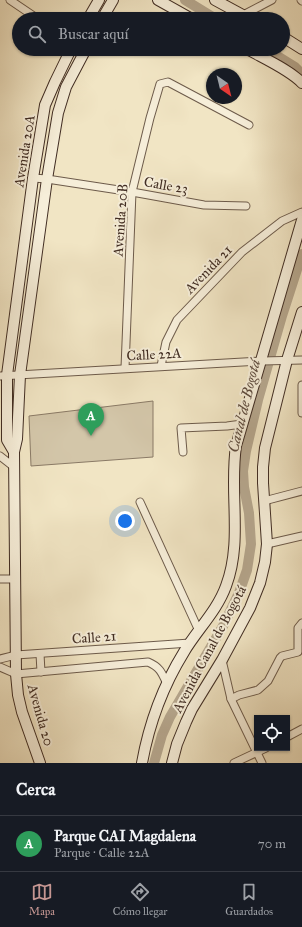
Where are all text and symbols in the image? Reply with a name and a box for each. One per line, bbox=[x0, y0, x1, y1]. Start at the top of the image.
search box bbox=[12, 12, 290, 56]
icon: search bbox=[26, 23, 48, 45]
text: Buscar aquí bbox=[58, 25, 129, 43]
north arrow bbox=[206, 68, 242, 104]
street label: Avenida 20A bbox=[10, 113, 39, 189]
street label: Calle 23 bbox=[143, 173, 189, 198]
street label: Avenida 20B bbox=[109, 183, 132, 258]
street label: Avenida 21 bbox=[180, 241, 236, 298]
street label: Calle 22A bbox=[126, 345, 183, 364]
water label: Canal de Bogotá bbox=[224, 356, 265, 454]
pin: A bbox=[78, 403, 104, 436]
your location bbox=[115, 511, 135, 531]
street label: Avenida Canal de Bogotá bbox=[168, 583, 250, 716]
street label: Calle 21 bbox=[71, 627, 117, 648]
street label: Avenida 20 bbox=[23, 681, 57, 748]
map controls bbox=[254, 715, 290, 751]
button: locate bbox=[254, 715, 290, 751]
text: Cerca bbox=[16, 779, 55, 800]
text: Parque CAI Magdalena bbox=[54, 827, 196, 845]
text: A bbox=[25, 836, 33, 852]
text: 70 m bbox=[258, 836, 286, 852]
text: Parque · Calle 22A bbox=[54, 845, 150, 861]
tab: Mapa bbox=[29, 881, 55, 918]
tab: Cómo llegar bbox=[113, 881, 167, 918]
tab: Guardados bbox=[225, 881, 273, 918]

